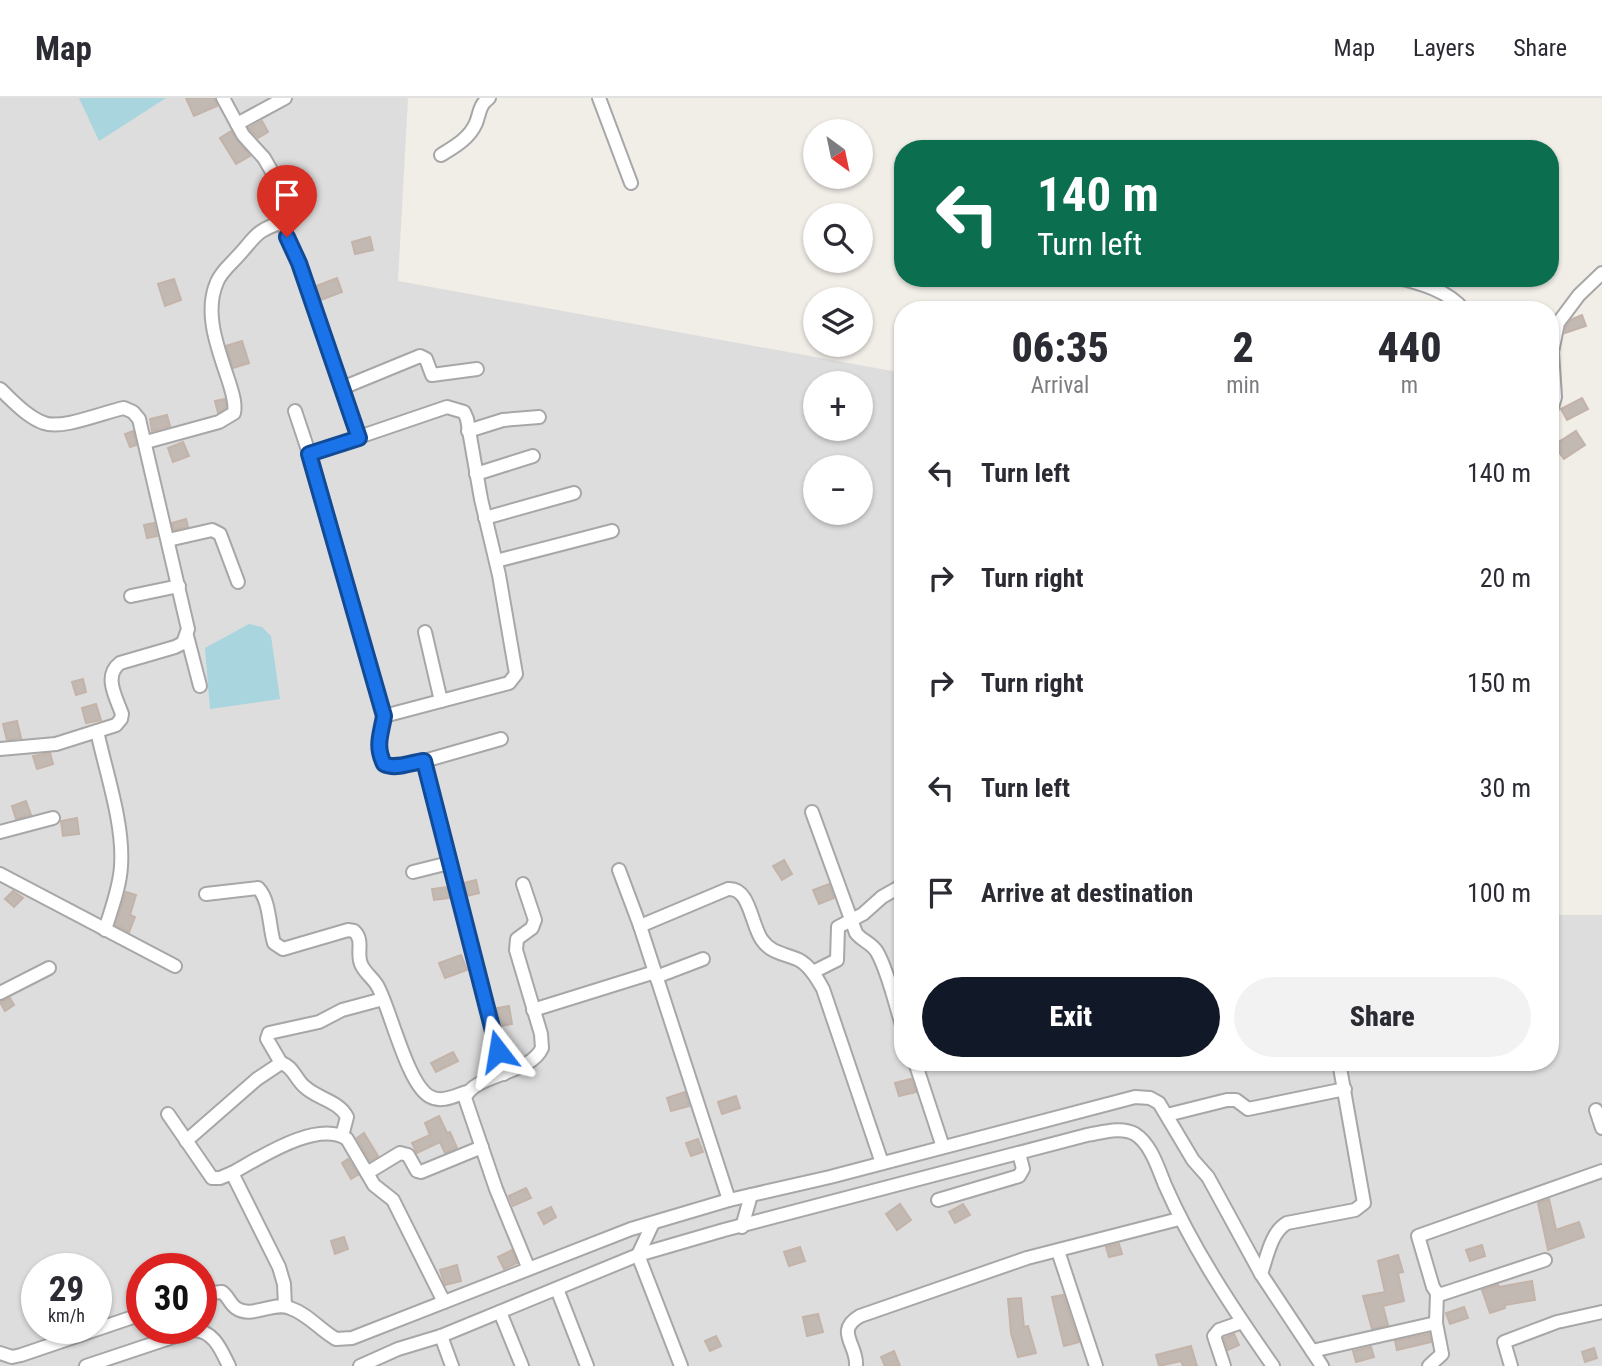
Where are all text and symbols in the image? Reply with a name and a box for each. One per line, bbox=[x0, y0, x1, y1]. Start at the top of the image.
text: Map bbox=[35, 29, 92, 68]
text: Map bbox=[1334, 34, 1375, 62]
text: Layers bbox=[1413, 34, 1475, 62]
text: Share bbox=[1513, 34, 1567, 62]
north arrow bbox=[803, 119, 873, 189]
map controls bbox=[803, 119, 873, 525]
pin bbox=[257, 165, 317, 237]
text: 140 m bbox=[1037, 166, 1159, 223]
icon: left bbox=[922, 168, 1013, 259]
icon: arrive bbox=[268, 176, 306, 214]
button: search bbox=[803, 203, 873, 273]
text: Turn left bbox=[1037, 225, 1142, 263]
button: layers bbox=[803, 287, 873, 357]
text: 06:35 bbox=[1011, 323, 1109, 372]
text: 2 bbox=[1232, 323, 1254, 372]
text: 440 bbox=[1377, 323, 1442, 372]
button: + bbox=[803, 371, 873, 441]
text: Arrival bbox=[1031, 372, 1089, 399]
text: min bbox=[1226, 372, 1260, 399]
text: m bbox=[1401, 372, 1418, 399]
icon: left bbox=[922, 454, 960, 492]
button: − bbox=[803, 455, 873, 525]
text: Turn left bbox=[981, 458, 1070, 488]
text: 140 m bbox=[1467, 458, 1531, 488]
icon: right bbox=[922, 559, 960, 597]
text: Turn right bbox=[981, 563, 1083, 593]
text: 20 m bbox=[1480, 563, 1531, 593]
icon: right bbox=[922, 664, 960, 702]
text: Turn right bbox=[981, 668, 1083, 698]
text: 150 m bbox=[1467, 668, 1531, 698]
icon: left bbox=[922, 769, 960, 807]
text: Turn left bbox=[981, 773, 1070, 803]
text: 30 m bbox=[1480, 773, 1531, 803]
icon: arrive bbox=[922, 874, 960, 912]
text: Arrive at destination bbox=[981, 878, 1193, 908]
text: 100 m bbox=[1467, 878, 1531, 908]
button: Exit bbox=[922, 977, 1220, 1057]
button: Share bbox=[1234, 977, 1531, 1057]
position arrow bbox=[461, 1014, 535, 1088]
speed limit sign: 30 bbox=[126, 1253, 217, 1344]
text: 29 bbox=[49, 1269, 84, 1310]
text: km/h bbox=[48, 1305, 85, 1326]

